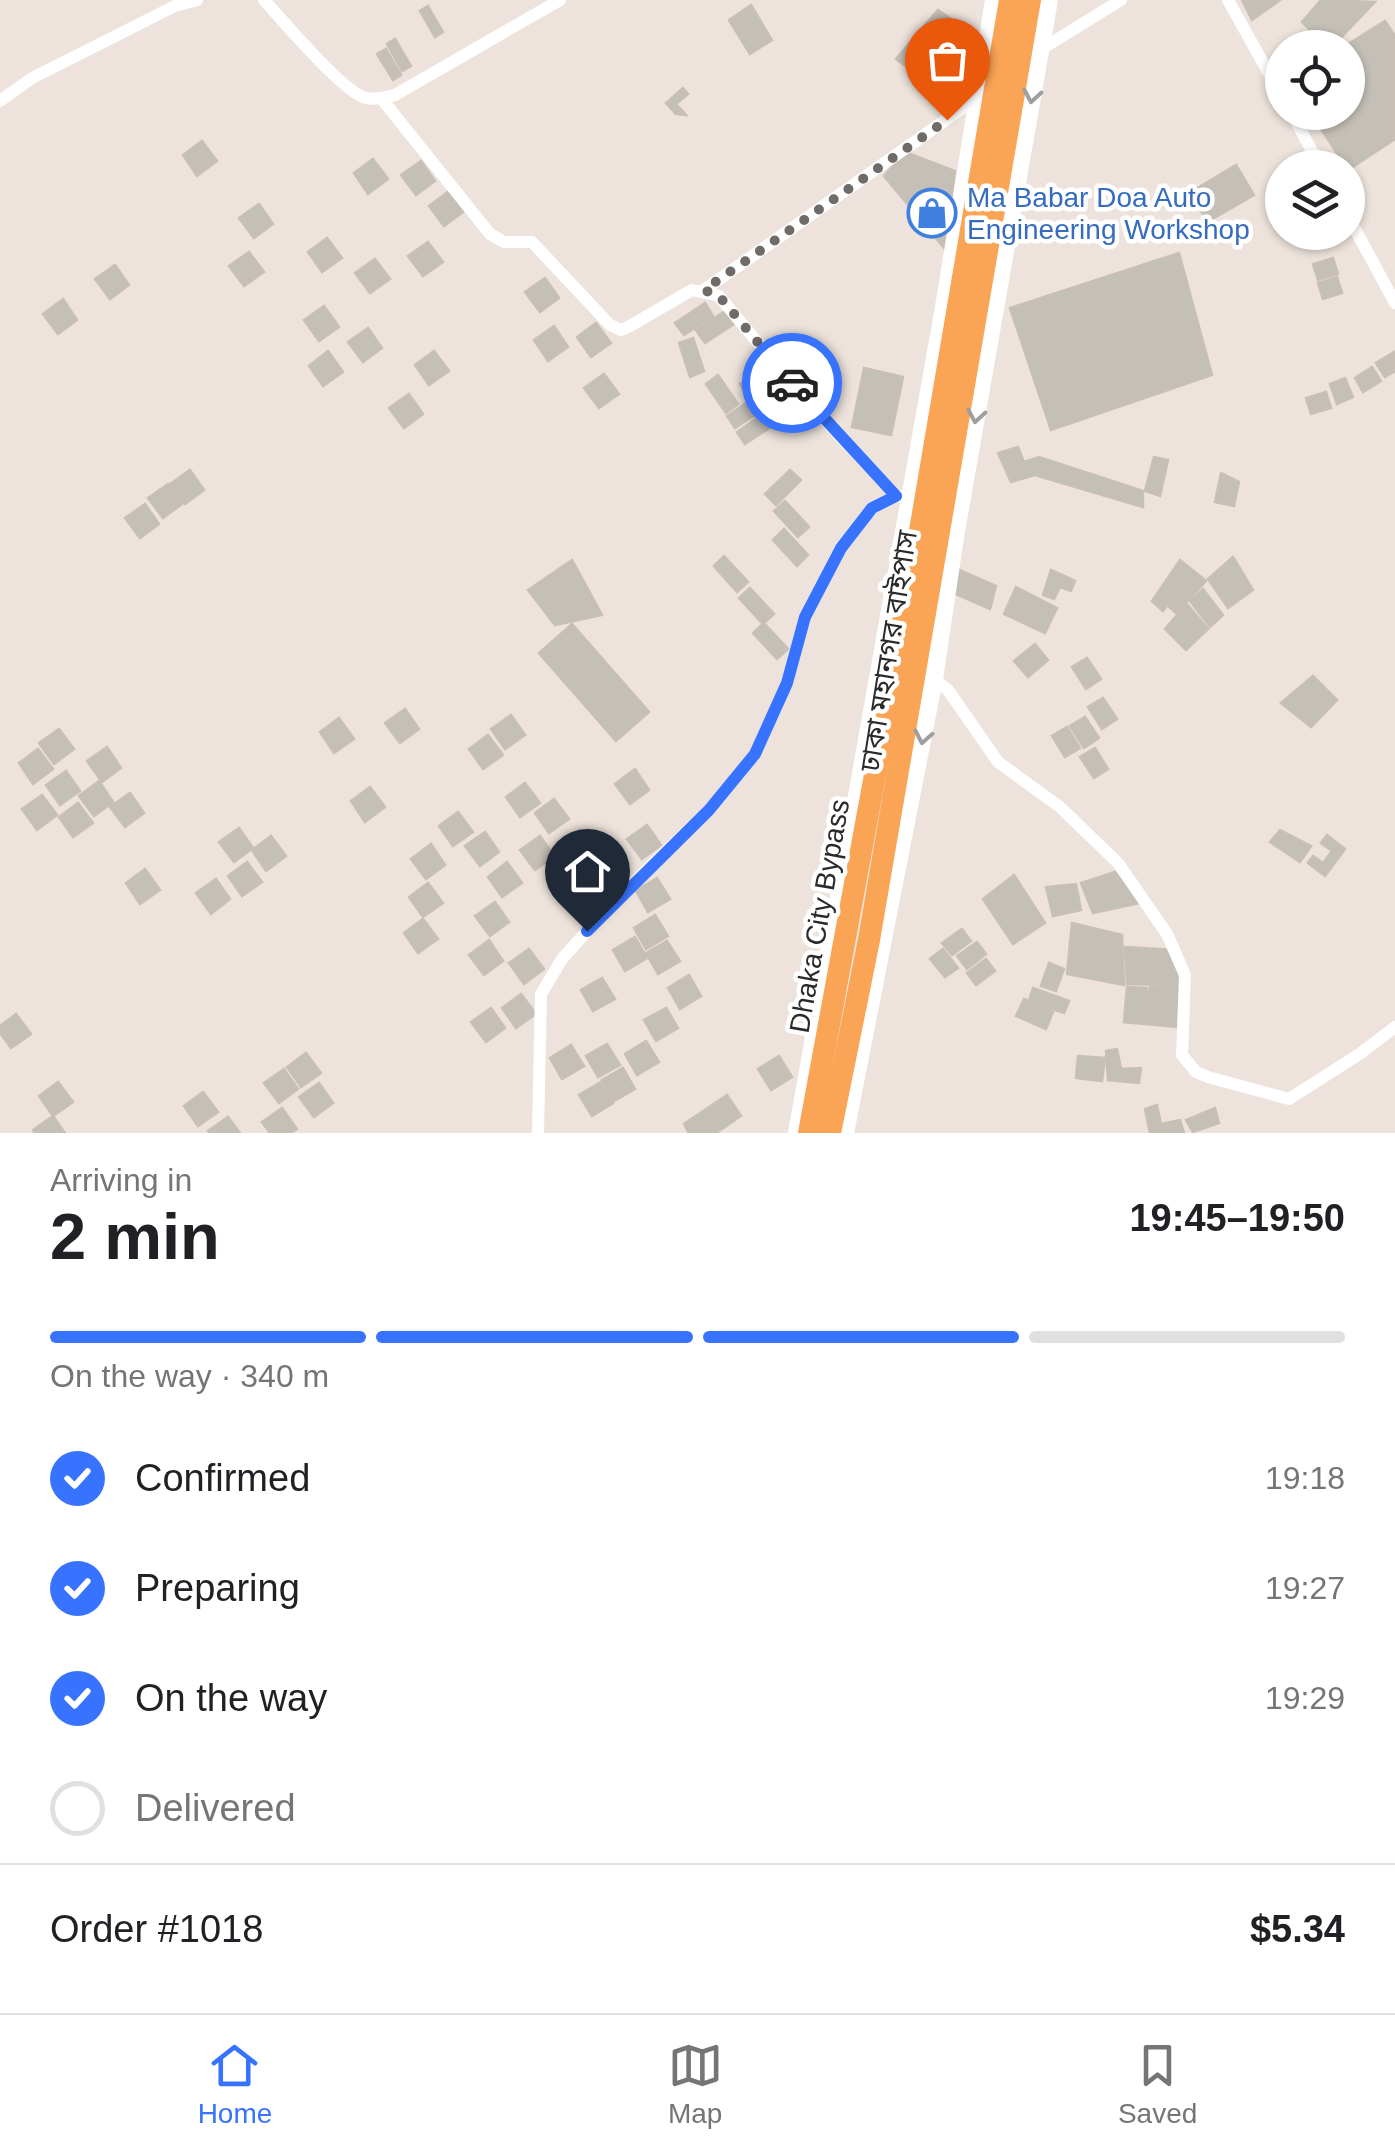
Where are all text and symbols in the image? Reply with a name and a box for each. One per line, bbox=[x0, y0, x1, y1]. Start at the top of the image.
pin bbox=[905, 18, 990, 121]
map controls bbox=[1265, 30, 1365, 250]
button: locate bbox=[1265, 30, 1365, 130]
icon: bag bbox=[920, 33, 975, 88]
one-way arrow bbox=[1022, 88, 1043, 104]
button: layers bbox=[1265, 150, 1365, 250]
place label: Ma Babar Doa Auto Engineering Workshop bbox=[967, 182, 1250, 245]
shop icon: Ma Babar Doa Auto Engineering Workshop bbox=[906, 187, 958, 239]
courier bbox=[742, 333, 842, 433]
icon: car bbox=[765, 356, 820, 411]
one-way arrow bbox=[966, 408, 987, 424]
street label: ঢাকা মহানগর বাইপাস bbox=[853, 528, 923, 775]
one-way arrow bbox=[913, 729, 934, 745]
street label: Dhaka City Bypass bbox=[784, 797, 855, 1035]
pin bbox=[545, 829, 630, 932]
icon: home bbox=[560, 844, 615, 899]
text: Arriving in bbox=[50, 1162, 192, 1198]
text: 19:45–19:50 bbox=[1129, 1197, 1345, 1239]
text: 2 min bbox=[50, 1200, 220, 1273]
text: On the way · 340 m bbox=[50, 1358, 329, 1394]
icon: check bbox=[50, 1451, 105, 1506]
text: Confirmed bbox=[135, 1457, 310, 1499]
text: 19:18 bbox=[1265, 1460, 1345, 1496]
icon: check bbox=[50, 1561, 105, 1616]
text: Preparing bbox=[135, 1567, 300, 1609]
text: 19:27 bbox=[1265, 1570, 1345, 1606]
icon: check bbox=[50, 1671, 105, 1726]
text: On the way bbox=[135, 1677, 327, 1719]
text: 19:29 bbox=[1265, 1680, 1345, 1716]
text: Delivered bbox=[135, 1787, 296, 1829]
text: Order #1018 bbox=[50, 1908, 263, 1950]
text: $5.34 bbox=[1250, 1908, 1345, 1950]
tab: Home bbox=[198, 2038, 272, 2130]
tab: Map bbox=[668, 2038, 723, 2130]
tab: Saved bbox=[1118, 2038, 1197, 2130]

